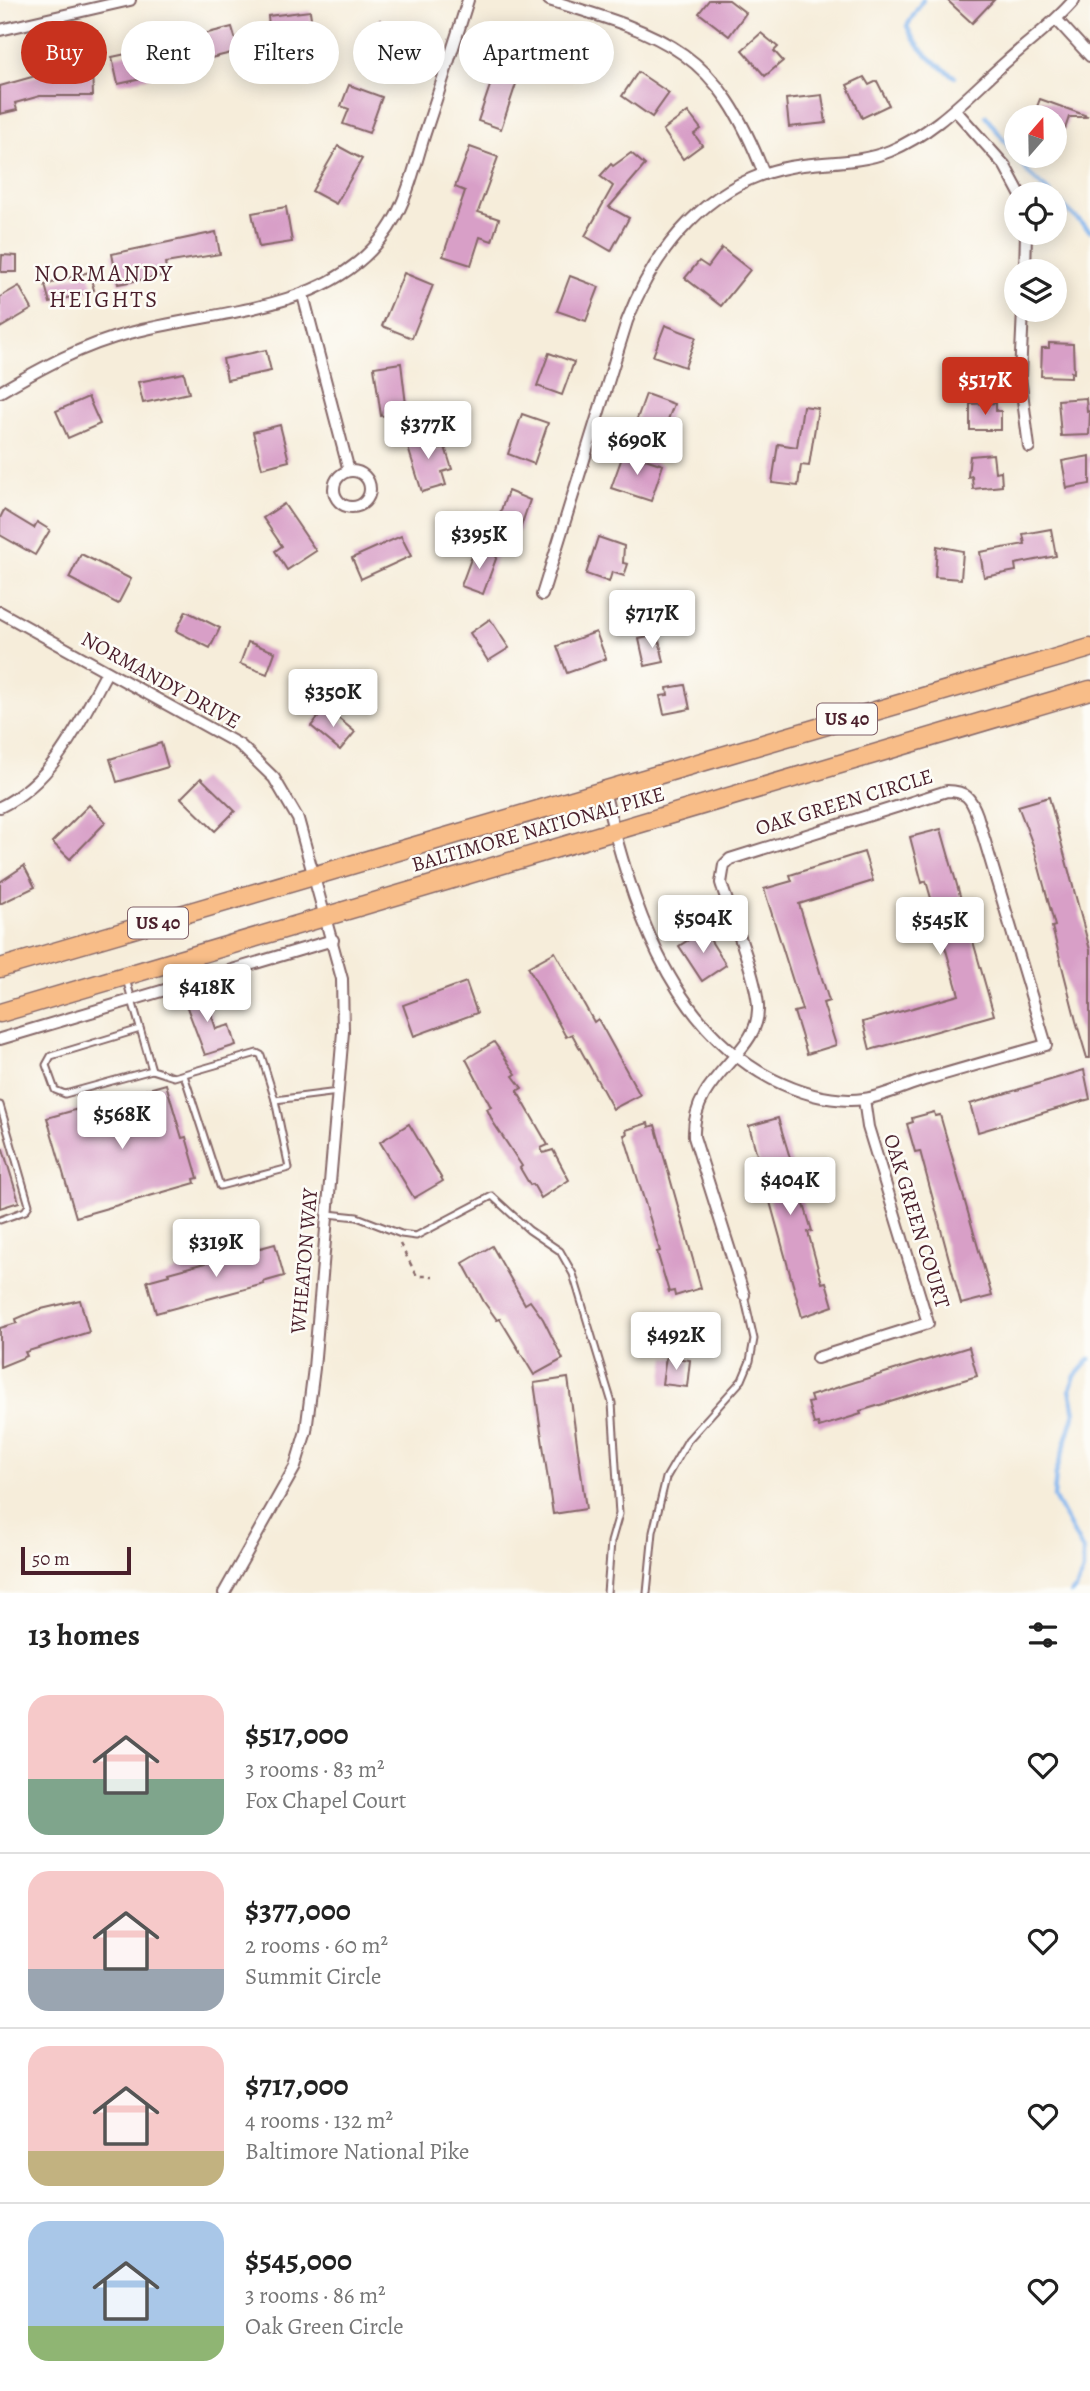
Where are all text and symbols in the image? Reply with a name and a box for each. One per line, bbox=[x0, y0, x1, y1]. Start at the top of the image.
chip: Buy bbox=[21, 21, 107, 84]
chip: Rent bbox=[121, 21, 215, 84]
chip: Filters bbox=[229, 21, 339, 84]
chip: New bbox=[353, 21, 445, 84]
chip: Apartment bbox=[459, 21, 614, 84]
north arrow bbox=[1004, 105, 1068, 168]
map controls bbox=[1004, 105, 1067, 322]
button: locate bbox=[1004, 182, 1067, 245]
district label: NORMANDY HEIGHTS bbox=[34, 258, 174, 315]
button: layers bbox=[1004, 259, 1067, 322]
pin: $517K bbox=[936, 358, 1034, 417]
text: $517K bbox=[958, 364, 1012, 395]
pin: $377K bbox=[379, 402, 477, 461]
text: $377K bbox=[400, 408, 456, 439]
pin: $690K bbox=[588, 418, 686, 477]
text: $690K bbox=[608, 424, 666, 455]
pin: $395K bbox=[430, 512, 528, 571]
text: $395K bbox=[451, 518, 507, 549]
pin: $717K bbox=[603, 590, 701, 650]
text: $717K bbox=[625, 597, 679, 628]
street label: NORMANDY DRIVE bbox=[76, 625, 246, 735]
pin: $350K bbox=[284, 670, 382, 729]
text: $350K bbox=[304, 676, 362, 707]
road number: US 40 bbox=[817, 704, 877, 734]
street label: OAK GREEN CIRCLE bbox=[752, 762, 936, 842]
street label: BALTIMORE NATIONAL PIKE bbox=[408, 779, 668, 879]
pin: $504K bbox=[654, 895, 752, 955]
pin: $545K bbox=[891, 898, 989, 957]
text: $504K bbox=[674, 902, 732, 933]
text: $545K bbox=[912, 904, 968, 935]
road number: US 40 bbox=[128, 908, 188, 939]
pin: $418K bbox=[158, 964, 256, 1024]
text: $418K bbox=[179, 971, 235, 1002]
pin: $568K bbox=[73, 1092, 171, 1151]
text: $568K bbox=[93, 1098, 151, 1129]
street label: OAK GREEN COURT bbox=[877, 1130, 957, 1312]
pin: $404K bbox=[741, 1158, 839, 1217]
text: $404K bbox=[760, 1164, 820, 1195]
street label: WHEATON WAY bbox=[284, 1186, 324, 1336]
pin: $319K bbox=[167, 1220, 265, 1279]
text: $319K bbox=[189, 1226, 243, 1257]
pin: $492K bbox=[627, 1312, 725, 1372]
text: $492K bbox=[647, 1319, 705, 1350]
scale bar bbox=[21, 1544, 131, 1576]
text: 50 m bbox=[32, 1546, 70, 1572]
text: 13 homes bbox=[28, 1615, 140, 1655]
icon: filters bbox=[1024, 1616, 1062, 1654]
text: $517,000 bbox=[245, 1714, 349, 1754]
icon: home bbox=[84, 1723, 168, 1807]
icon: heart bbox=[1024, 1746, 1062, 1784]
text: 3 rooms · 83 m² bbox=[245, 1754, 385, 1785]
text: Fox Chapel Court bbox=[245, 1785, 406, 1816]
text: $377,000 bbox=[245, 1890, 351, 1930]
icon: home bbox=[84, 1899, 168, 1983]
icon: heart bbox=[1024, 1922, 1062, 1960]
text: 2 rooms · 60 m² bbox=[245, 1930, 388, 1961]
text: Summit Circle bbox=[245, 1961, 381, 1992]
text: $717,000 bbox=[245, 2065, 349, 2105]
icon: home bbox=[84, 2074, 168, 2158]
icon: heart bbox=[1024, 2097, 1062, 2135]
text: 4 rooms · 132 m² bbox=[245, 2105, 393, 2136]
text: Baltimore National Pike bbox=[245, 2136, 469, 2167]
text: $545,000 bbox=[245, 2240, 352, 2280]
icon: home bbox=[84, 2249, 168, 2333]
icon: heart bbox=[1024, 2272, 1062, 2310]
text: 3 rooms · 86 m² bbox=[245, 2280, 386, 2311]
text: Oak Green Circle bbox=[245, 2311, 404, 2342]

